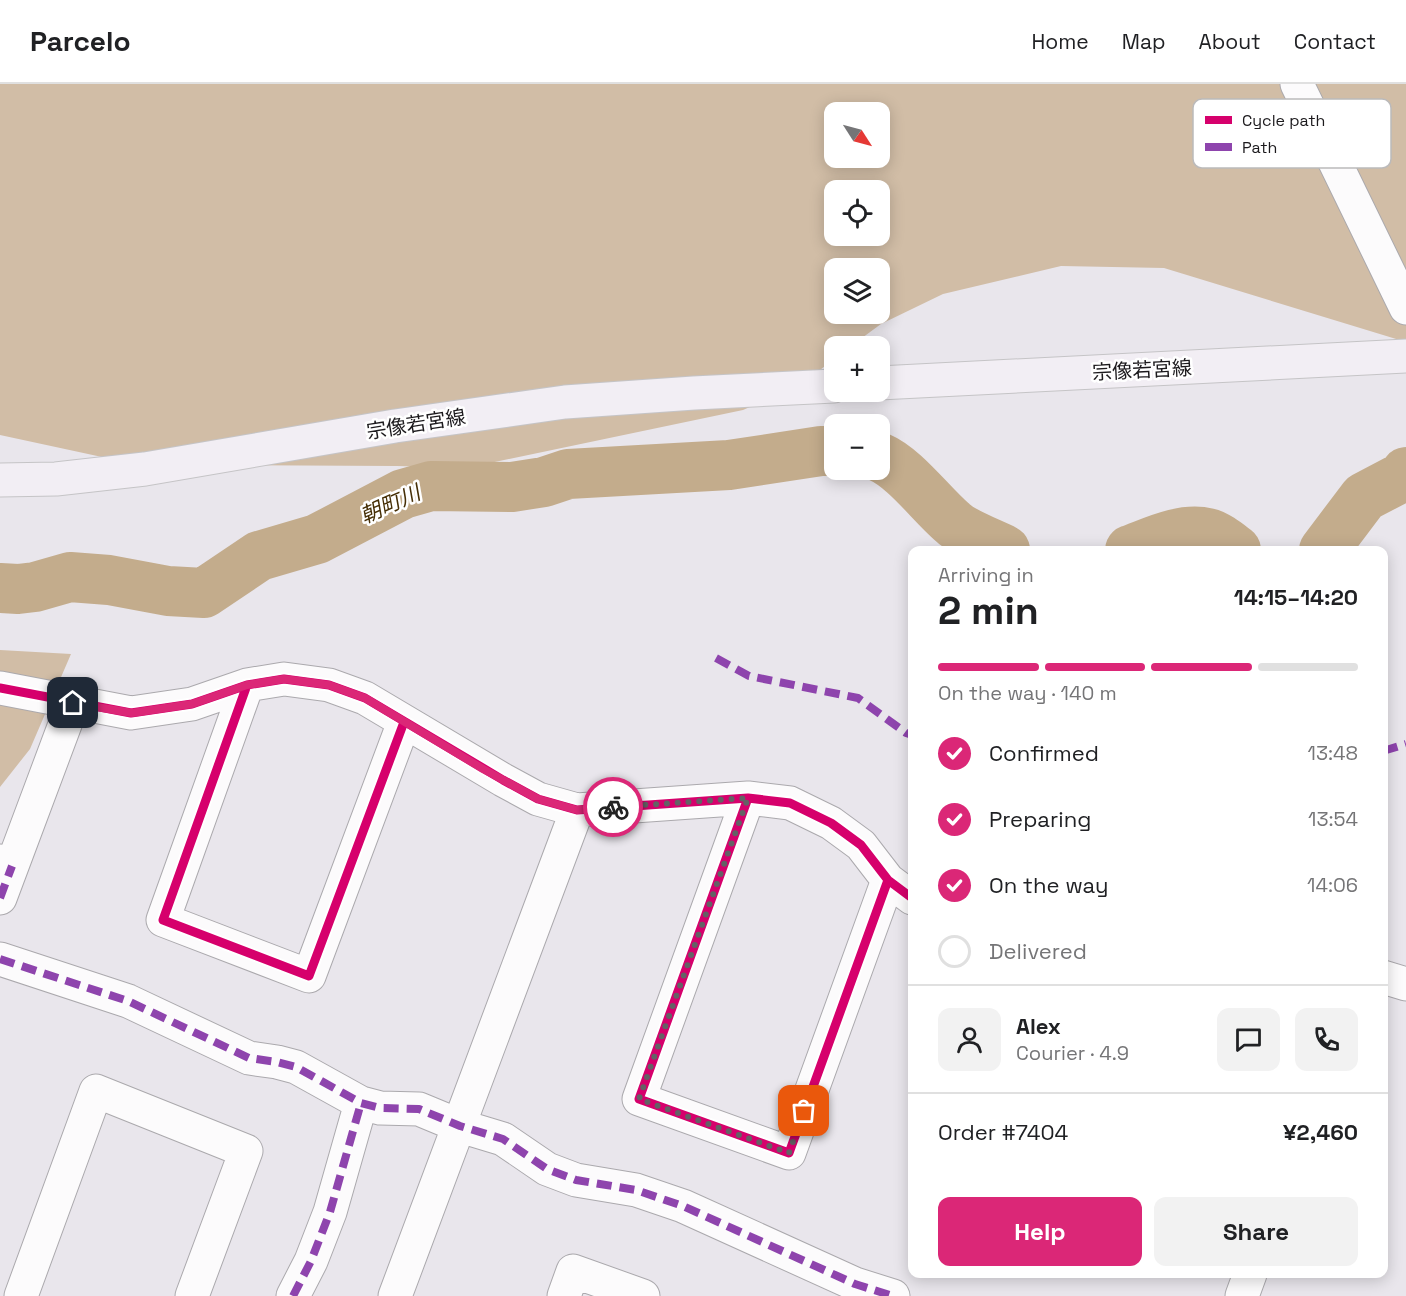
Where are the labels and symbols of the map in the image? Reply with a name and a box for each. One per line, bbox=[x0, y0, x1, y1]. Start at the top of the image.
legend bbox=[1193, 99, 1391, 168]
north arrow bbox=[824, 102, 890, 168]
text: Cycle path bbox=[1242, 110, 1325, 131]
text: Path bbox=[1242, 137, 1277, 158]
street label: 宗像若宮線 bbox=[1091, 354, 1193, 386]
street label: 宗像若宮線 bbox=[365, 403, 467, 445]
water label: 朝町川 bbox=[356, 478, 426, 529]
pin bbox=[47, 677, 98, 728]
courier bbox=[583, 777, 643, 837]
pin bbox=[778, 1085, 829, 1136]

